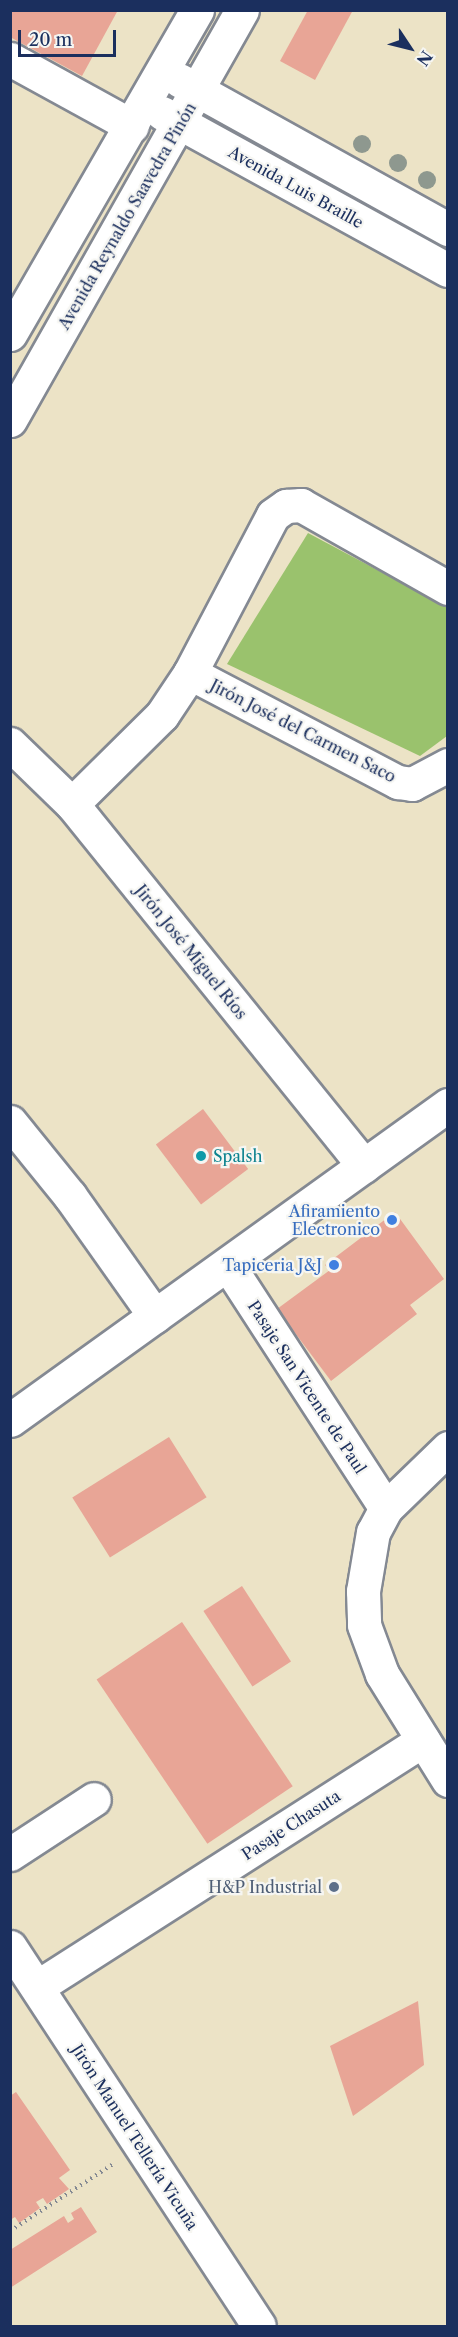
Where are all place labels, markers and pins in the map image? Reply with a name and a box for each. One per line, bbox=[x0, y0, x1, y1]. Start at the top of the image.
place label: Spalsh bbox=[213, 1146, 263, 1166]
marker: Spalsh bbox=[194, 1149, 208, 1163]
place label: Afiramiento Electronico bbox=[289, 1201, 380, 1239]
marker: Afiramiento Electronico bbox=[385, 1213, 399, 1227]
place label: Tapiceria J&J bbox=[222, 1255, 322, 1275]
marker: Tapiceria J&J bbox=[327, 1258, 341, 1272]
place label: H&P Industrial bbox=[208, 1877, 322, 1897]
marker: H&P Industrial bbox=[327, 1880, 341, 1894]

